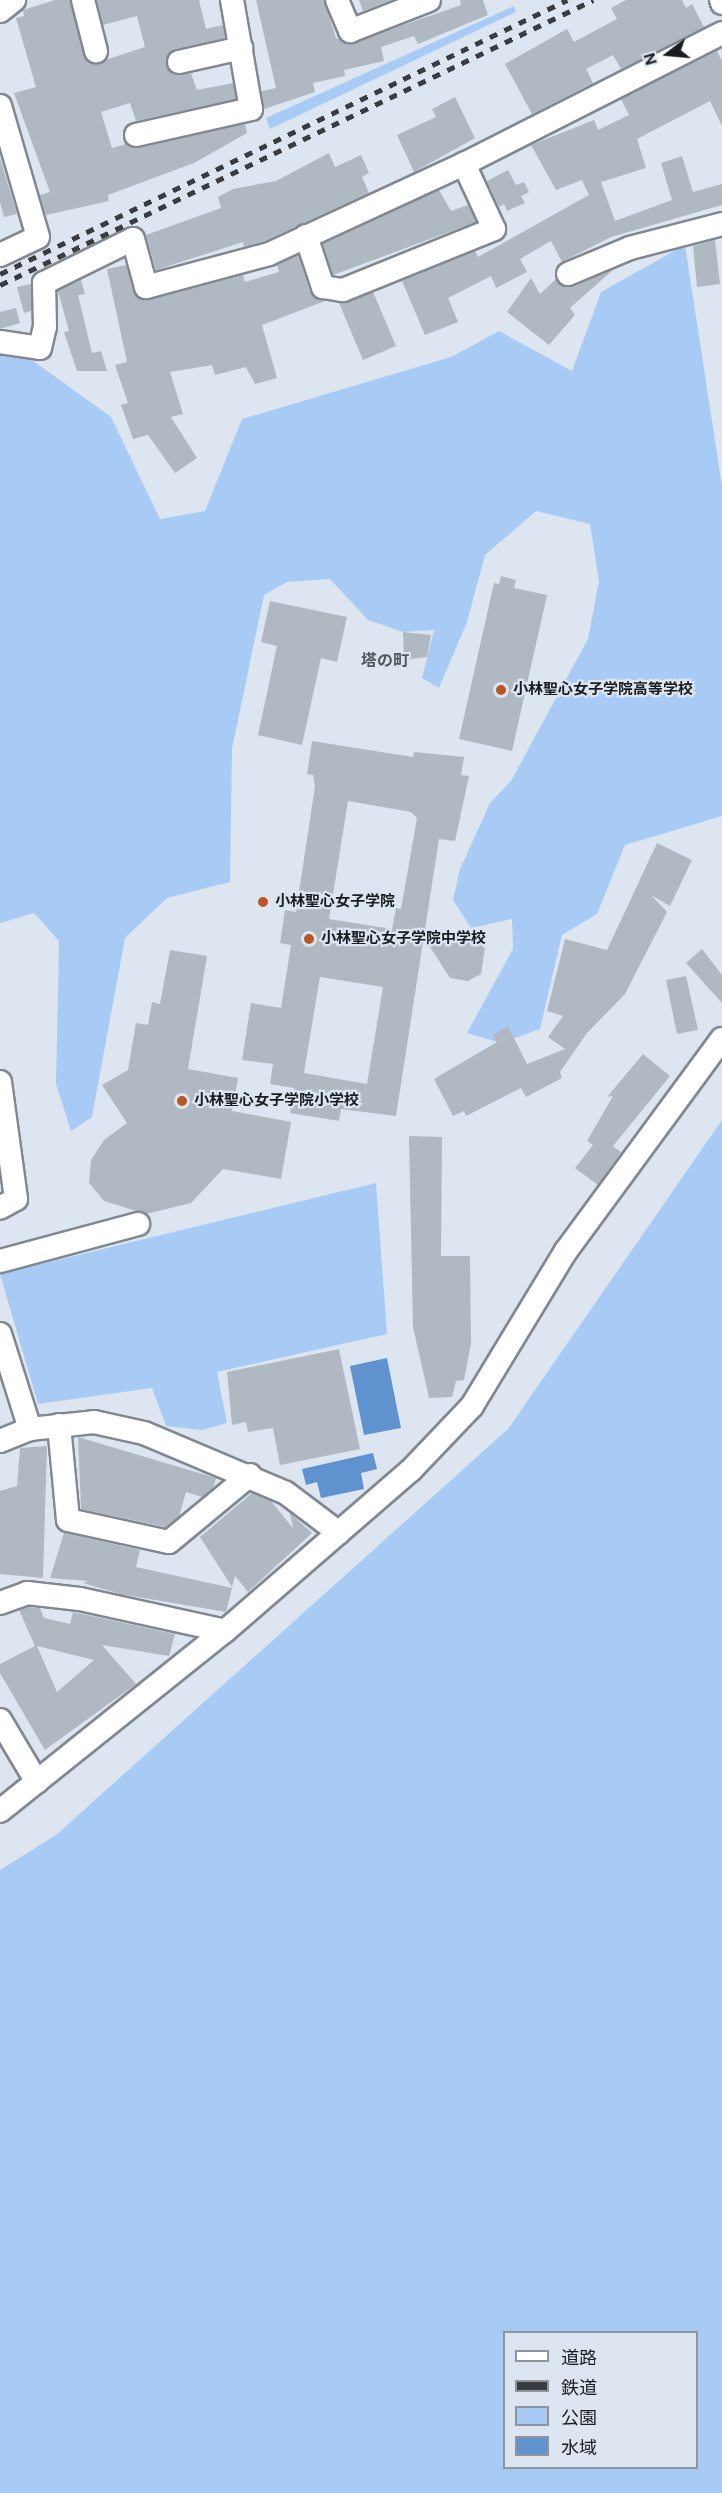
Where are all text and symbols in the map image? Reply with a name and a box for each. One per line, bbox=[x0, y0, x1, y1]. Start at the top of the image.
north arrow bbox=[638, 24, 698, 84]
text: N bbox=[639, 51, 662, 68]
district label: 塔の町 bbox=[361, 651, 409, 671]
place label: 小林聖心女子学院高等学校 bbox=[513, 681, 693, 699]
marker: 小林聖心女子学院高等学校 bbox=[494, 683, 508, 697]
place label: 小林聖心女子学院 bbox=[275, 893, 395, 911]
marker: 小林聖心女子学院 bbox=[256, 895, 270, 909]
place label: 小林聖心女子学院中学校 bbox=[321, 930, 486, 948]
marker: 小林聖心女子学院中学校 bbox=[302, 932, 316, 946]
place label: 小林聖心女子学院小学校 bbox=[194, 1092, 359, 1110]
marker: 小林聖心女子学院小学校 bbox=[175, 1094, 189, 1108]
legend bbox=[503, 2331, 698, 2469]
text: 道路 bbox=[561, 2346, 597, 2370]
text: 鉄道 bbox=[561, 2376, 597, 2400]
text: 公園 bbox=[561, 2406, 597, 2430]
text: 水域 bbox=[561, 2436, 597, 2460]

